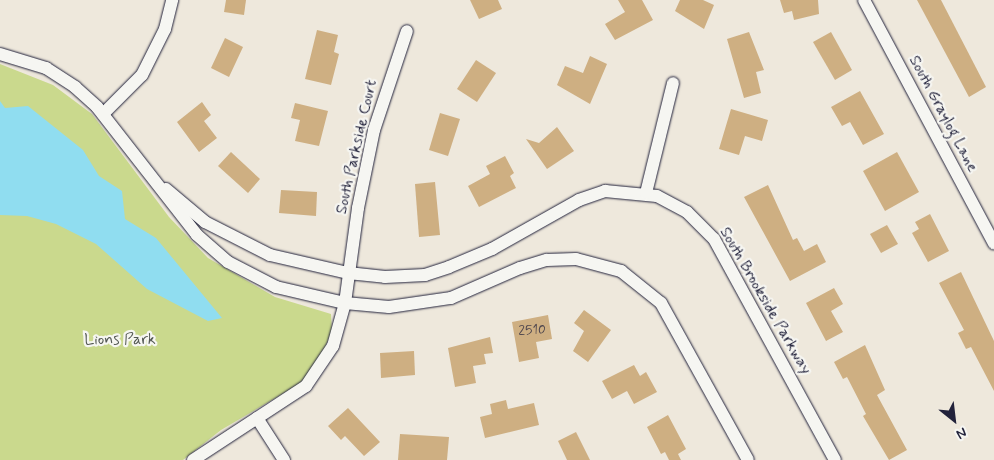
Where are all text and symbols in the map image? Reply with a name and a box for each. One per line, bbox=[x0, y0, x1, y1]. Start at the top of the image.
street label: South Graylog Lane bbox=[904, 53, 982, 175]
street label: South Parkside Court bbox=[332, 76, 382, 218]
street label: South Brookside Parkway bbox=[715, 224, 815, 378]
house number: 2510 bbox=[518, 322, 546, 338]
park label: Lions Park bbox=[84, 330, 156, 350]
north arrow bbox=[929, 395, 979, 445]
text: N bbox=[953, 423, 970, 443]

